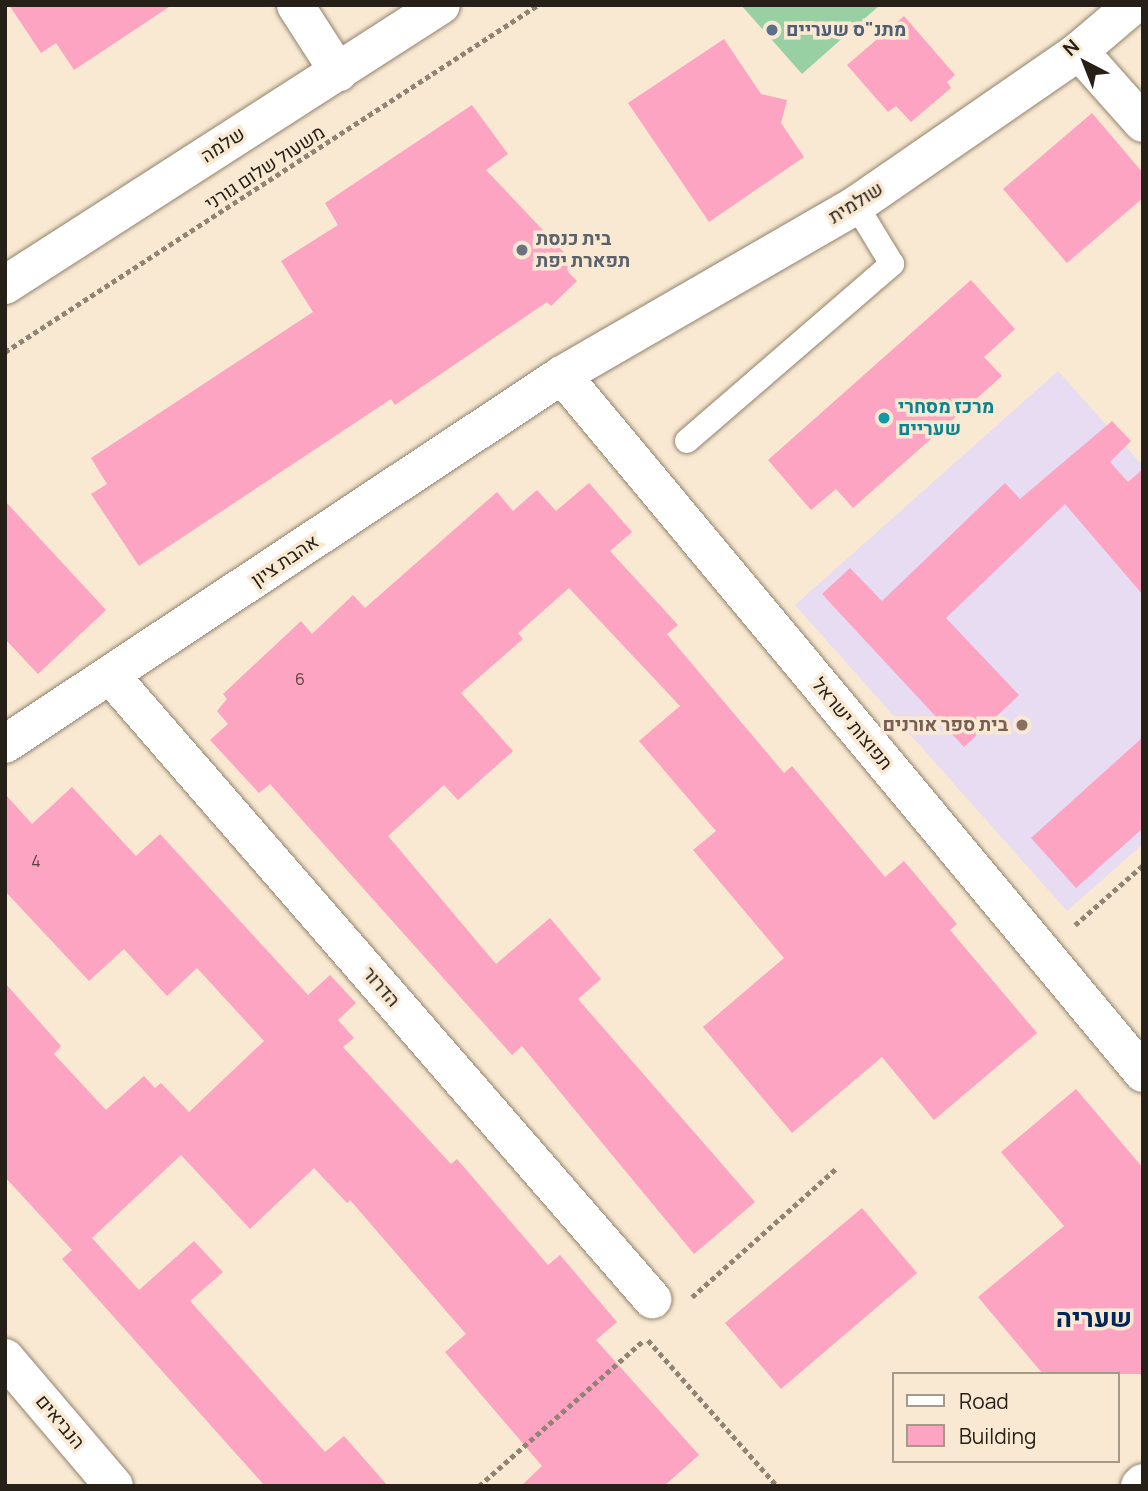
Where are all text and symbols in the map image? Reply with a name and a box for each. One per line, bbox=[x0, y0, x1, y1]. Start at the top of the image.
place label: מתנ"ס שעריים bbox=[786, 19, 906, 41]
marker: מתנ"ס שעריים bbox=[764, 22, 780, 38]
north arrow bbox=[1050, 28, 1120, 98]
text: N bbox=[1057, 33, 1085, 62]
street label: משעול שלום גורני bbox=[201, 121, 329, 215]
street label: שלמה bbox=[197, 122, 249, 168]
street label: שולמית bbox=[824, 177, 888, 229]
place label: בית כנסת תפארת יפת bbox=[536, 228, 630, 272]
marker: בית כנסת תפארת יפת bbox=[514, 242, 530, 258]
place label: מרכז מסחרי שעריים bbox=[898, 396, 994, 440]
marker: מרכז מסחרי שעריים bbox=[876, 410, 892, 426]
street label: אהבת ציון bbox=[247, 530, 323, 592]
house number: 6 bbox=[295, 669, 305, 689]
street label: תפוצות ישראל bbox=[807, 673, 897, 775]
place label: בית ספר אורנים bbox=[882, 714, 1008, 736]
marker: בית ספר אורנים bbox=[1014, 717, 1030, 733]
house number: 4 bbox=[31, 851, 41, 871]
street label: הדרור bbox=[358, 962, 404, 1012]
district label: שעריה bbox=[1056, 1302, 1132, 1334]
legend bbox=[892, 1372, 1120, 1463]
text: Road bbox=[959, 1387, 1009, 1415]
street label: הנביאים bbox=[31, 1390, 89, 1454]
text: Building bbox=[959, 1422, 1036, 1450]

